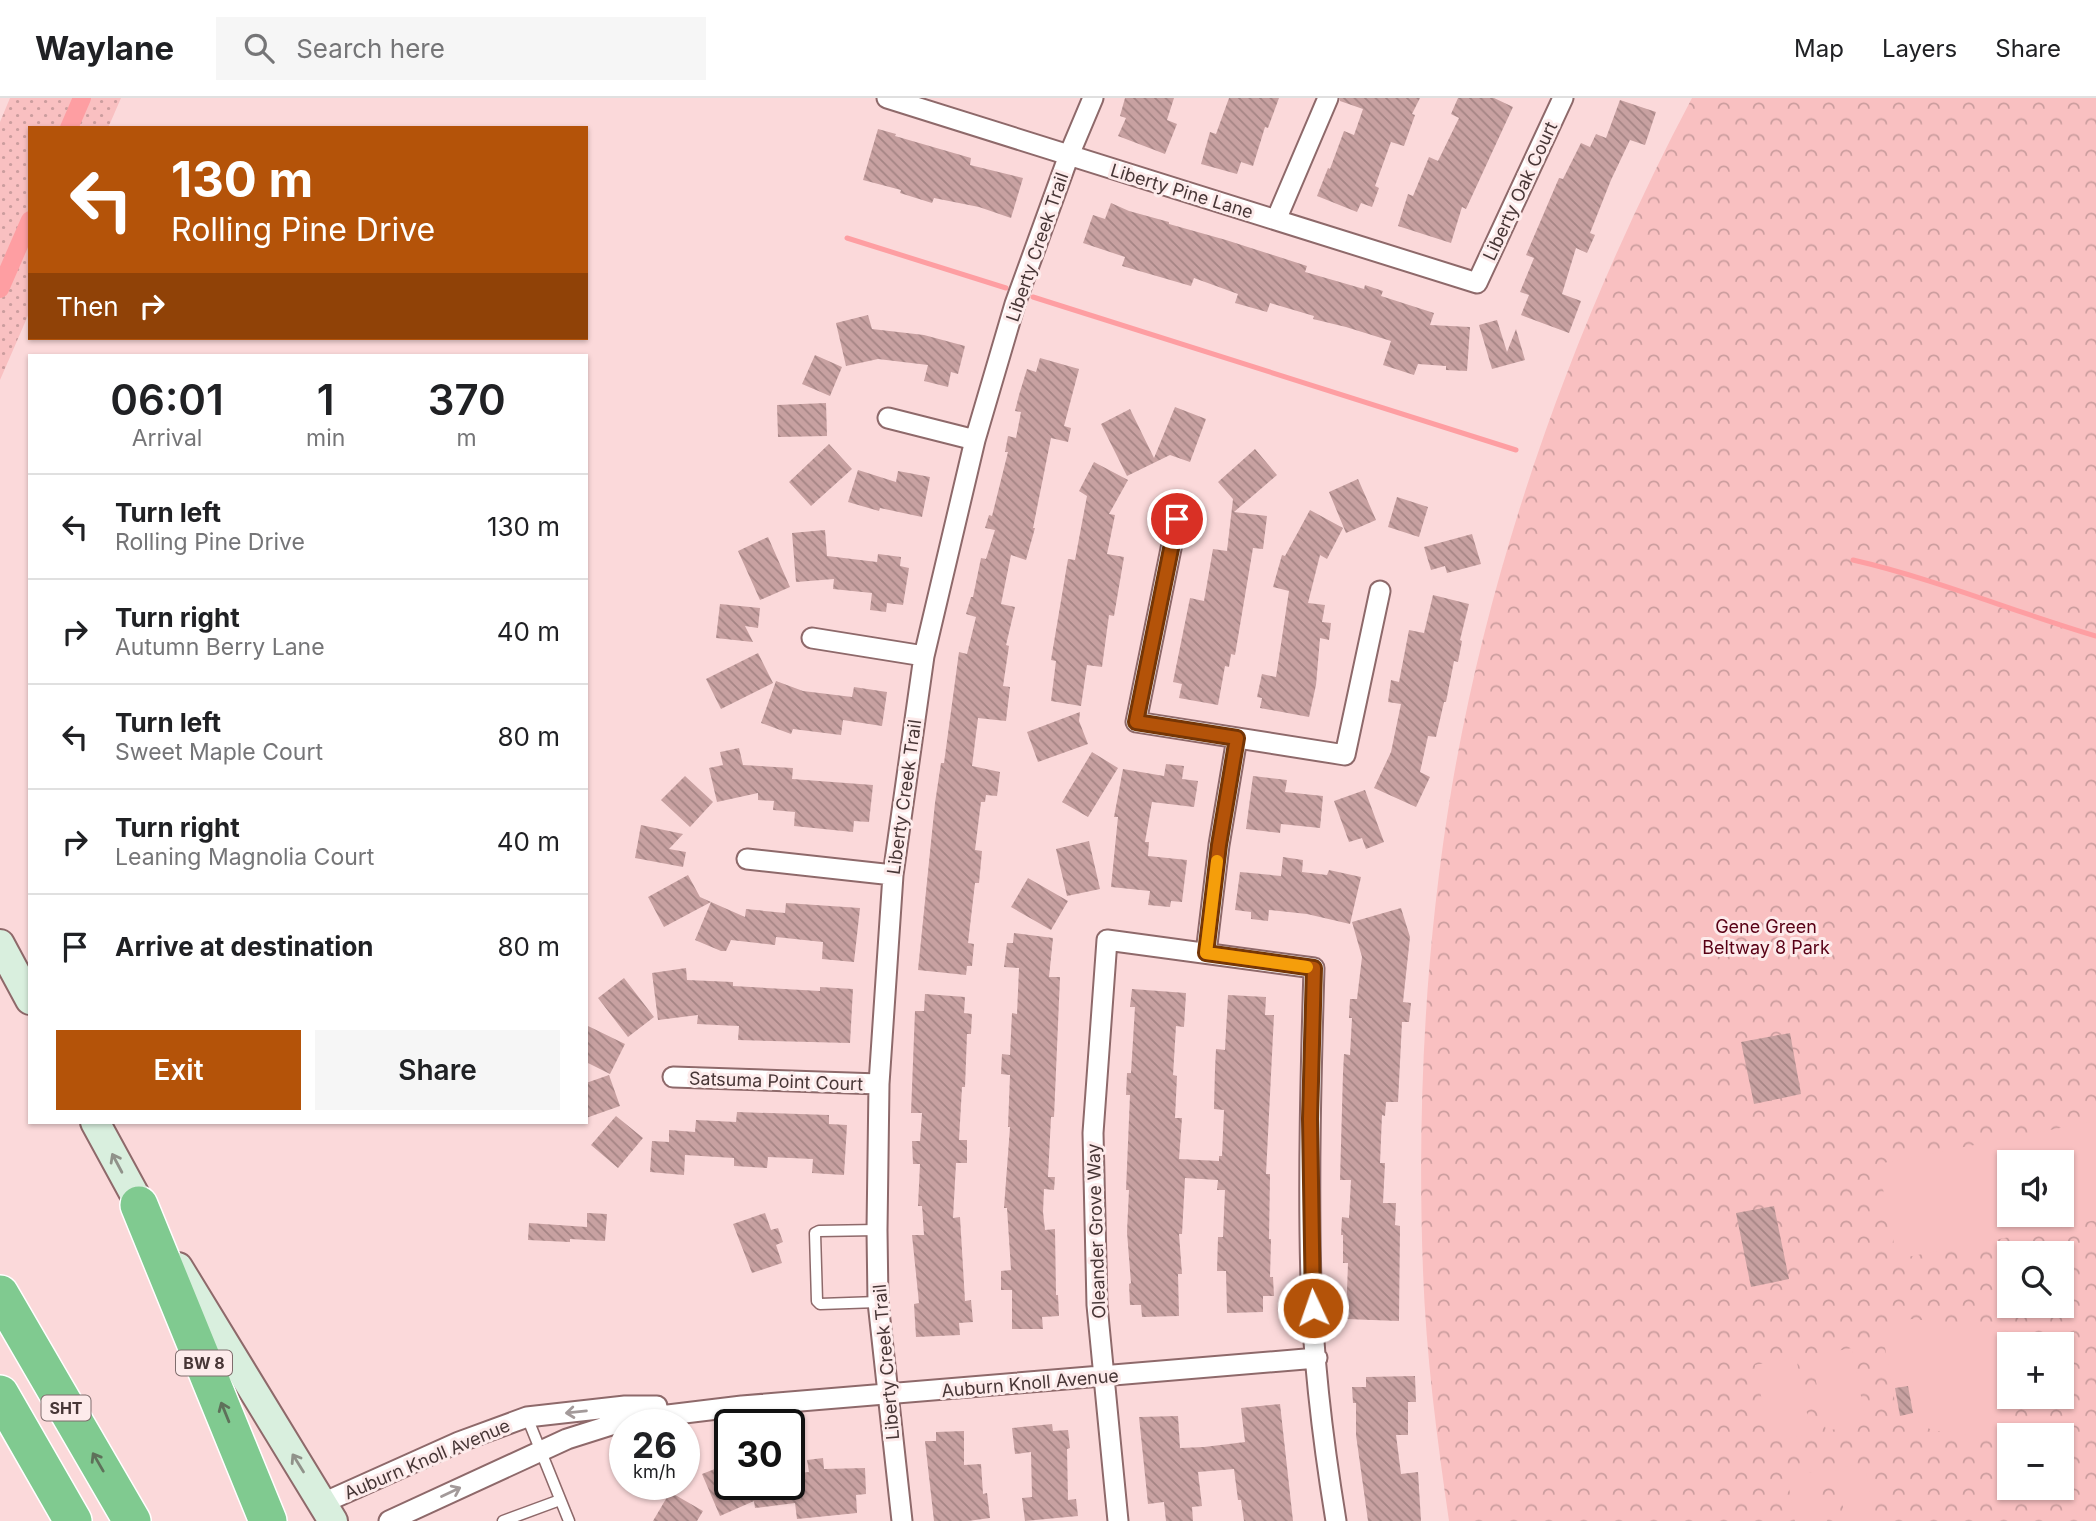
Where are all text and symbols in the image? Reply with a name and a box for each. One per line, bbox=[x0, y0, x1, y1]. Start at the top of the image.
search box bbox=[216, 17, 706, 80]
text: Waylane bbox=[35, 28, 174, 68]
icon: search bbox=[240, 29, 278, 67]
text: Search here bbox=[296, 33, 445, 64]
text: Map bbox=[1794, 34, 1844, 63]
text: Layers bbox=[1882, 34, 1957, 63]
text: Share bbox=[1995, 34, 2061, 63]
street label: Liberty Oak Court bbox=[1479, 118, 1561, 264]
text: 130 m bbox=[171, 150, 313, 209]
icon: left bbox=[56, 154, 147, 245]
street label: Liberty Pine Lane bbox=[1108, 159, 1256, 223]
street label: Liberty Creek Trail bbox=[1002, 170, 1072, 324]
text: Rolling Pine Drive bbox=[171, 210, 435, 249]
icon: right bbox=[133, 287, 171, 325]
text: Then bbox=[56, 291, 119, 322]
text: 06:01 bbox=[110, 374, 224, 425]
text: 1 bbox=[317, 374, 335, 425]
text: 370 bbox=[428, 374, 506, 425]
text: Arrival bbox=[132, 424, 202, 452]
text: min bbox=[306, 424, 345, 452]
text: m bbox=[457, 424, 477, 452]
pin bbox=[1147, 489, 1207, 549]
text: Turn left bbox=[115, 497, 221, 528]
icon: arrive bbox=[1158, 500, 1196, 538]
icon: left bbox=[56, 508, 94, 546]
text: 130 m bbox=[487, 511, 560, 542]
text: Rolling Pine Drive bbox=[115, 528, 305, 556]
text: Turn right bbox=[115, 602, 240, 633]
icon: right bbox=[56, 613, 94, 651]
text: 40 m bbox=[497, 616, 560, 647]
text: Autumn Berry Lane bbox=[115, 633, 325, 661]
text: Turn left bbox=[115, 707, 221, 738]
icon: left bbox=[56, 718, 94, 756]
street label: Liberty Creek Trail bbox=[883, 718, 925, 876]
text: 80 m bbox=[497, 721, 560, 752]
text: Sweet Maple Court bbox=[115, 738, 323, 766]
text: Turn right bbox=[115, 812, 240, 843]
icon: right bbox=[56, 823, 94, 861]
text: 40 m bbox=[497, 826, 560, 857]
text: Leaning Magnolia Court bbox=[115, 843, 374, 871]
park label: Gene Green Beltway 8 Park bbox=[1702, 916, 1830, 958]
icon: arrive bbox=[56, 928, 94, 966]
text: Arrive at destination bbox=[115, 931, 374, 962]
text: 80 m bbox=[497, 931, 560, 962]
button: Exit bbox=[56, 1030, 301, 1110]
button: Share bbox=[315, 1030, 560, 1110]
street label: Satsuma Point Court bbox=[689, 1067, 863, 1095]
street label: Oleander Grove Way bbox=[1082, 1143, 1110, 1319]
map controls bbox=[1997, 1150, 2074, 1500]
button: sound bbox=[1997, 1150, 2074, 1227]
one-way arrow bbox=[110, 1153, 123, 1174]
button: search bbox=[1997, 1241, 2074, 1318]
position arrow bbox=[1276, 1271, 1350, 1345]
street label: Liberty Creek Trail bbox=[869, 1283, 903, 1441]
button: + bbox=[1997, 1332, 2074, 1409]
road number: BW 8 bbox=[176, 1350, 232, 1376]
street label: Auburn Knoll Avenue bbox=[940, 1365, 1120, 1401]
road number: SHT bbox=[42, 1396, 90, 1420]
one-way arrow bbox=[218, 1402, 231, 1423]
one-way arrow bbox=[565, 1405, 588, 1418]
speed limit sign: 30 bbox=[714, 1409, 805, 1500]
street label: Auburn Knoll Avenue bbox=[341, 1415, 513, 1503]
button: − bbox=[1997, 1423, 2074, 1500]
text: 26 bbox=[632, 1424, 677, 1466]
one-way arrow bbox=[90, 1452, 104, 1472]
one-way arrow bbox=[290, 1453, 304, 1473]
text: km/h bbox=[633, 1461, 676, 1482]
one-way arrow bbox=[441, 1485, 462, 1498]

